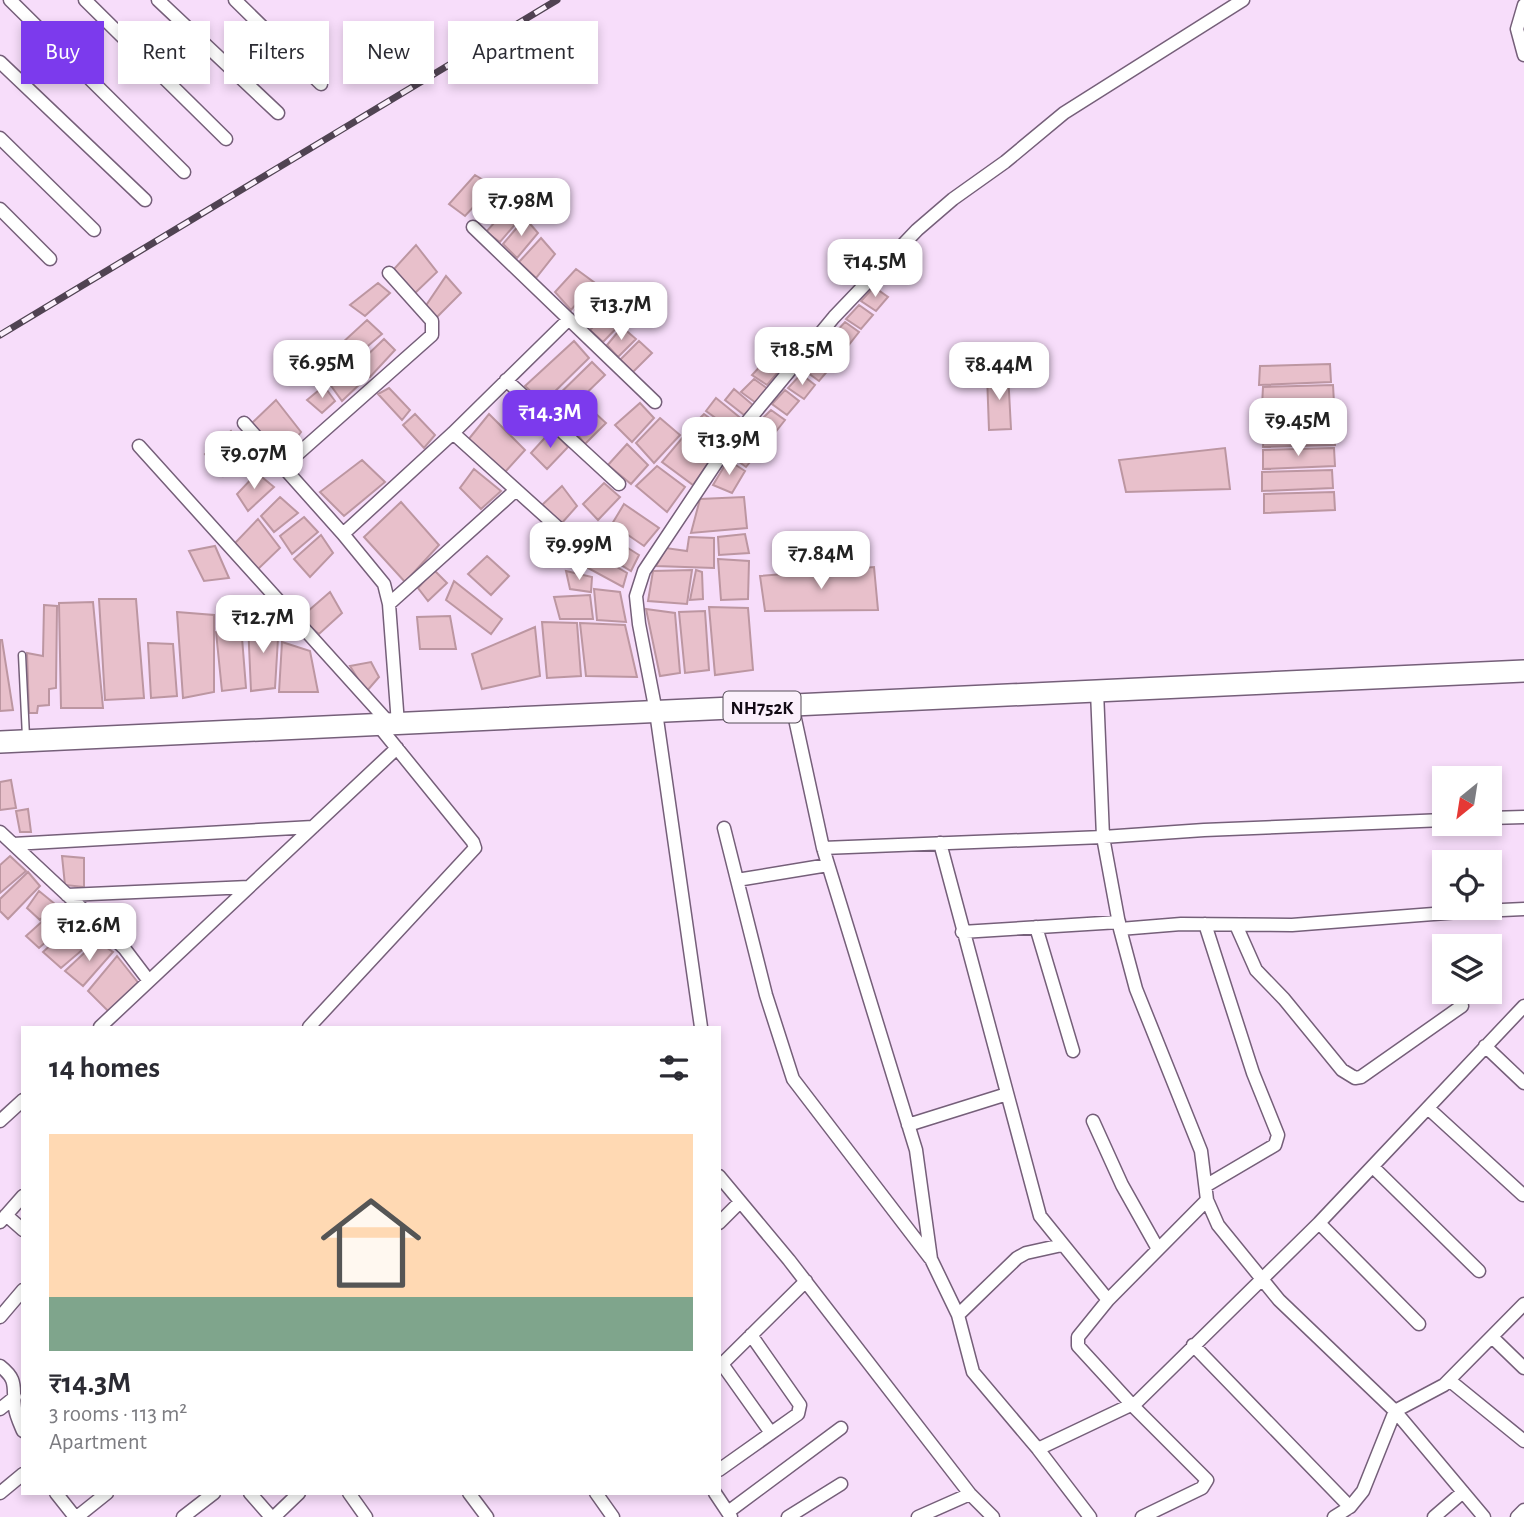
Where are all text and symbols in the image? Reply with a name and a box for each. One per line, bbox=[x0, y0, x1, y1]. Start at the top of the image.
chip: Buy bbox=[21, 21, 104, 84]
chip: Rent bbox=[118, 21, 210, 84]
chip: Filters bbox=[224, 21, 329, 84]
chip: New bbox=[343, 21, 434, 84]
chip: Apartment bbox=[448, 21, 598, 84]
pin: ₹7.98M bbox=[464, 178, 578, 238]
text: ₹7.98M bbox=[488, 189, 554, 212]
pin: ₹14.5M bbox=[818, 240, 932, 299]
text: ₹14.5M bbox=[843, 250, 907, 273]
pin: ₹13.7M bbox=[564, 282, 678, 342]
text: ₹13.7M bbox=[590, 293, 652, 316]
pin: ₹18.5M bbox=[745, 328, 859, 387]
text: ₹18.5M bbox=[771, 338, 833, 361]
pin: ₹6.95M bbox=[265, 340, 379, 400]
pin: ₹8.44M bbox=[942, 342, 1056, 402]
text: ₹6.95M bbox=[289, 351, 355, 374]
text: ₹8.44M bbox=[965, 353, 1033, 376]
pin: ₹14.3M bbox=[493, 391, 607, 450]
pin: ₹9.45M bbox=[1241, 398, 1355, 458]
text: ₹14.3M bbox=[519, 401, 582, 424]
text: ₹9.45M bbox=[1265, 409, 1331, 432]
pin: ₹13.9M bbox=[672, 418, 786, 477]
text: ₹13.9M bbox=[698, 428, 760, 451]
pin: ₹9.07M bbox=[197, 432, 311, 491]
text: ₹9.07M bbox=[221, 442, 287, 465]
pin: ₹9.99M bbox=[522, 522, 636, 582]
pin: ₹7.84M bbox=[764, 532, 878, 591]
text: ₹9.99M bbox=[546, 533, 612, 556]
text: ₹7.84M bbox=[788, 542, 854, 565]
pin: ₹12.7M bbox=[206, 596, 320, 655]
text: ₹12.7M bbox=[232, 606, 294, 629]
road number: NH752K bbox=[724, 692, 800, 722]
north arrow bbox=[1432, 766, 1502, 836]
map controls bbox=[1432, 766, 1502, 1004]
button: locate bbox=[1432, 850, 1502, 920]
pin: ₹12.6M bbox=[32, 904, 146, 963]
text: ₹12.6M bbox=[57, 914, 121, 937]
button: layers bbox=[1432, 934, 1502, 1004]
icon: filters bbox=[655, 1049, 693, 1087]
text: 14 homes bbox=[49, 1053, 160, 1083]
icon: home bbox=[308, 1180, 434, 1306]
text: ₹14.3M bbox=[49, 1368, 131, 1398]
text: 3 rooms · 113 m² bbox=[49, 1403, 187, 1426]
text: Apartment bbox=[49, 1431, 147, 1454]

